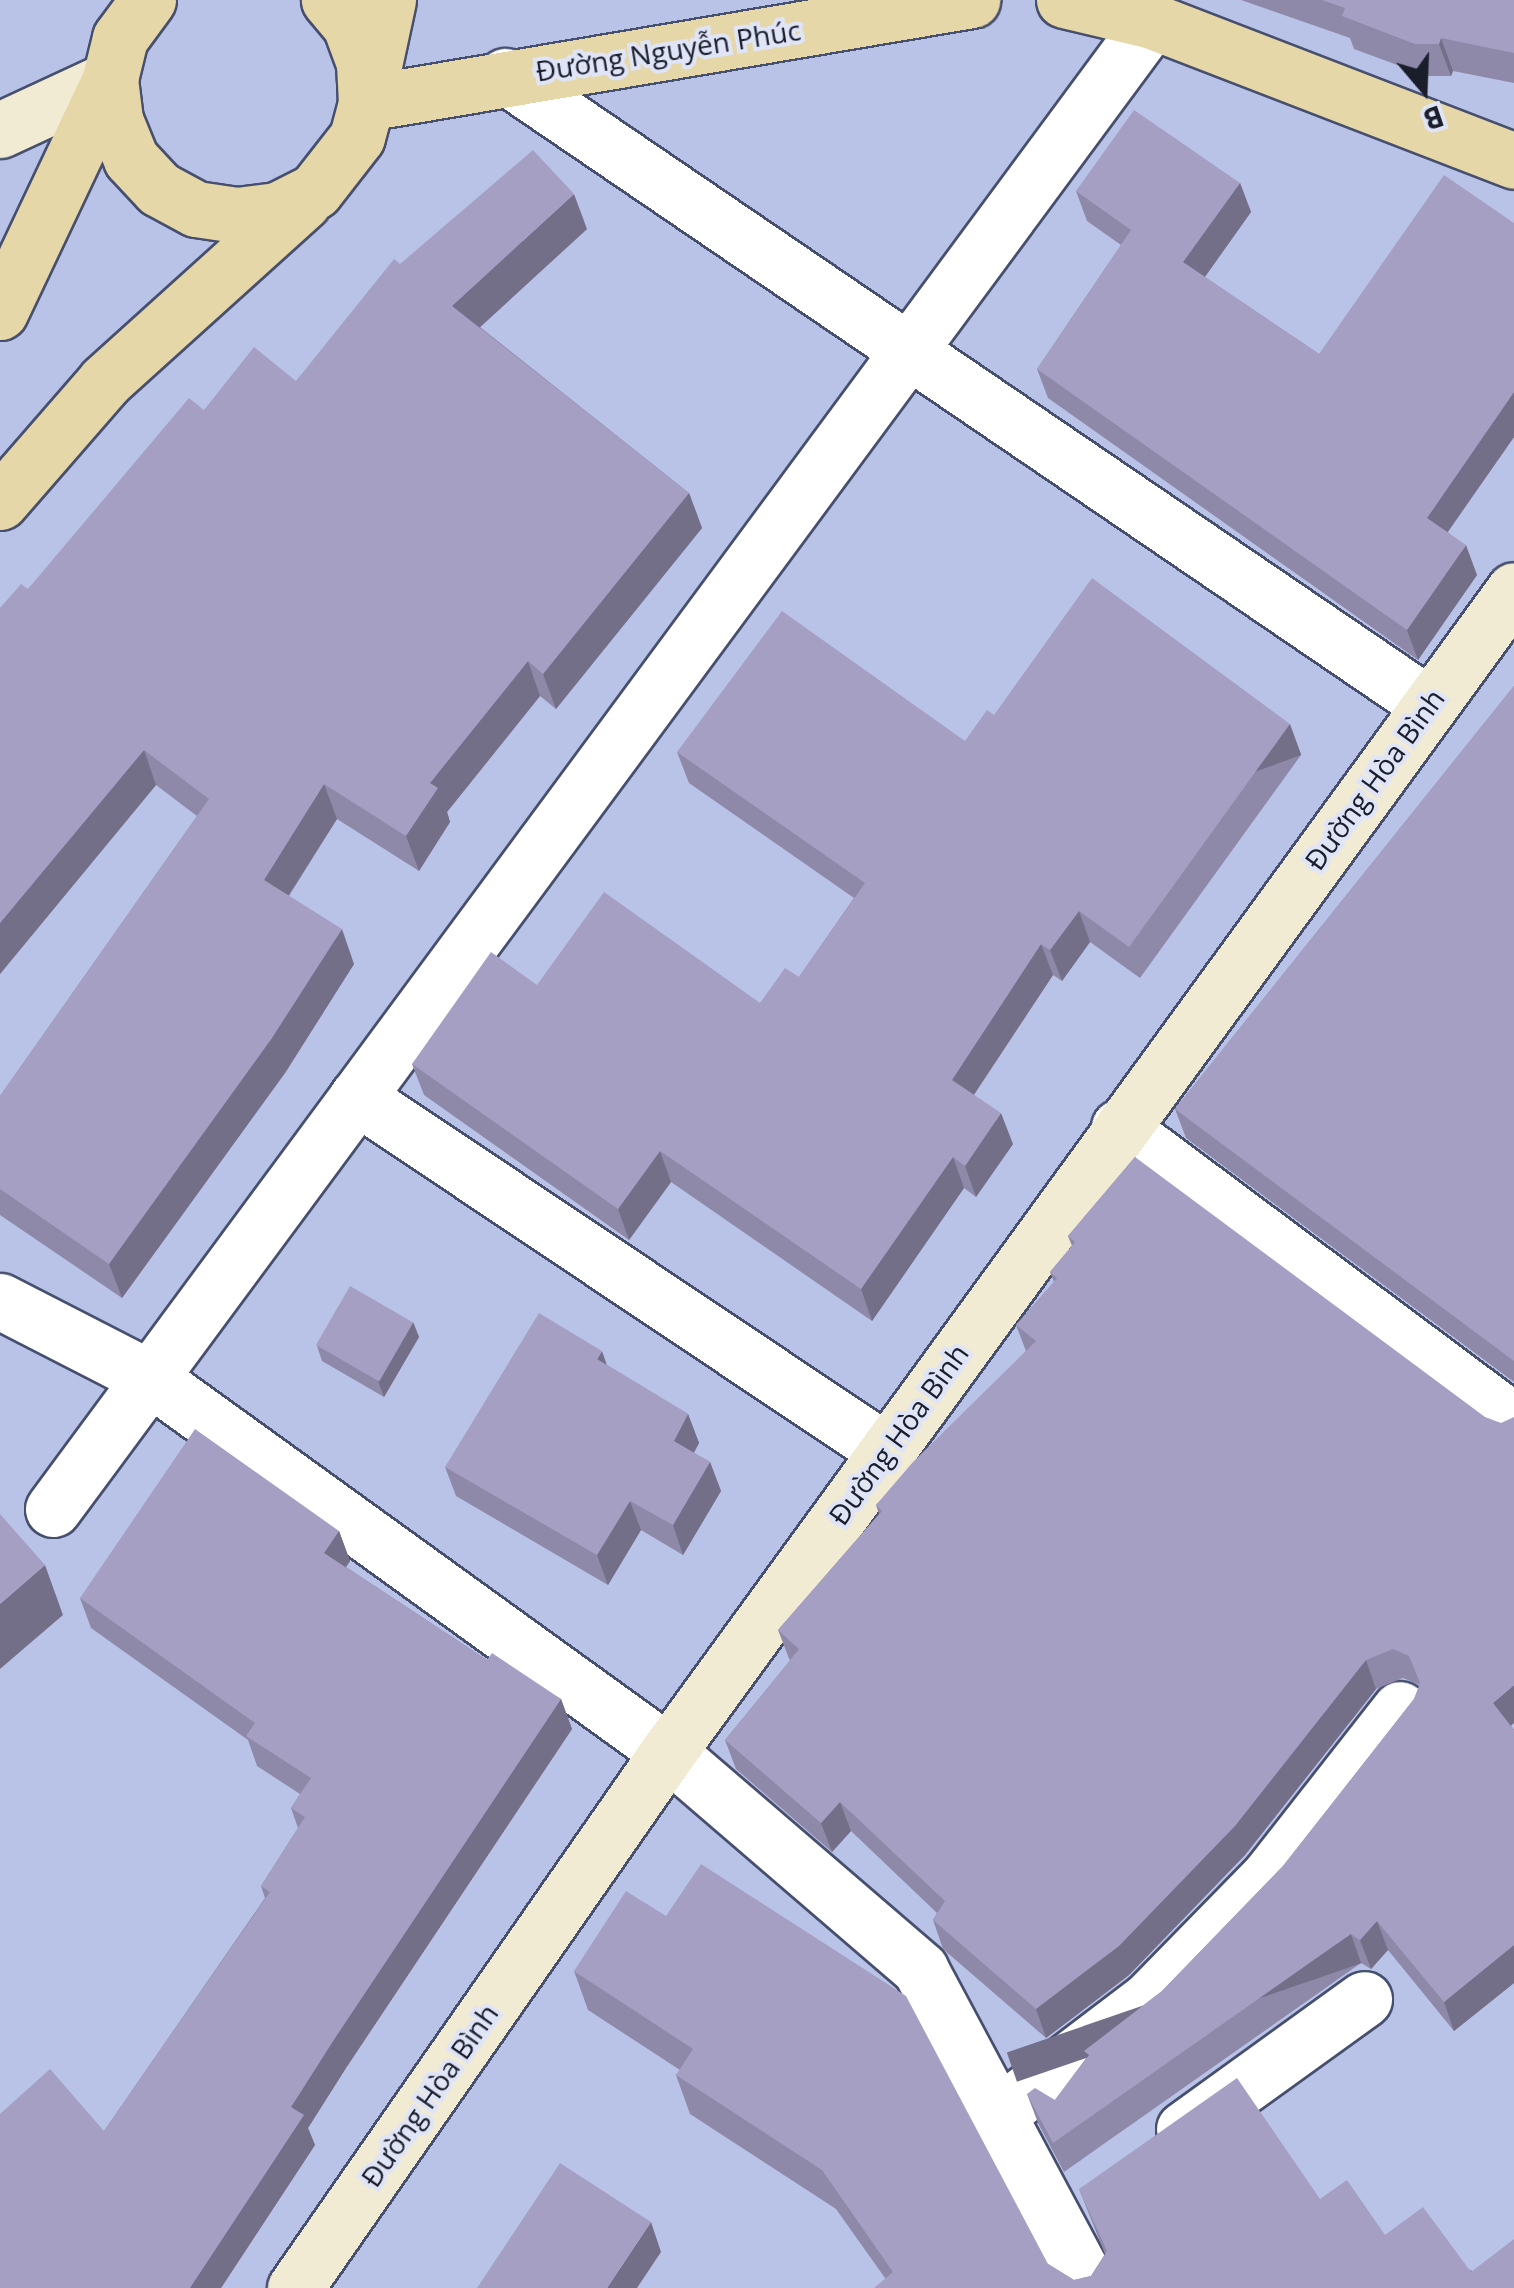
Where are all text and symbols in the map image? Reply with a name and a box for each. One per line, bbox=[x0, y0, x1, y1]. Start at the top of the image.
street label: Đường Nguyễn Phúc bbox=[533, 12, 803, 88]
north arrow bbox=[1374, 40, 1474, 140]
text: B bbox=[1419, 97, 1449, 139]
street label: Đường Hòa Bình bbox=[1297, 682, 1451, 876]
street label: Đường Hòa Bình bbox=[821, 1337, 975, 1531]
street label: Đường Hòa Bình bbox=[353, 1997, 505, 2193]

